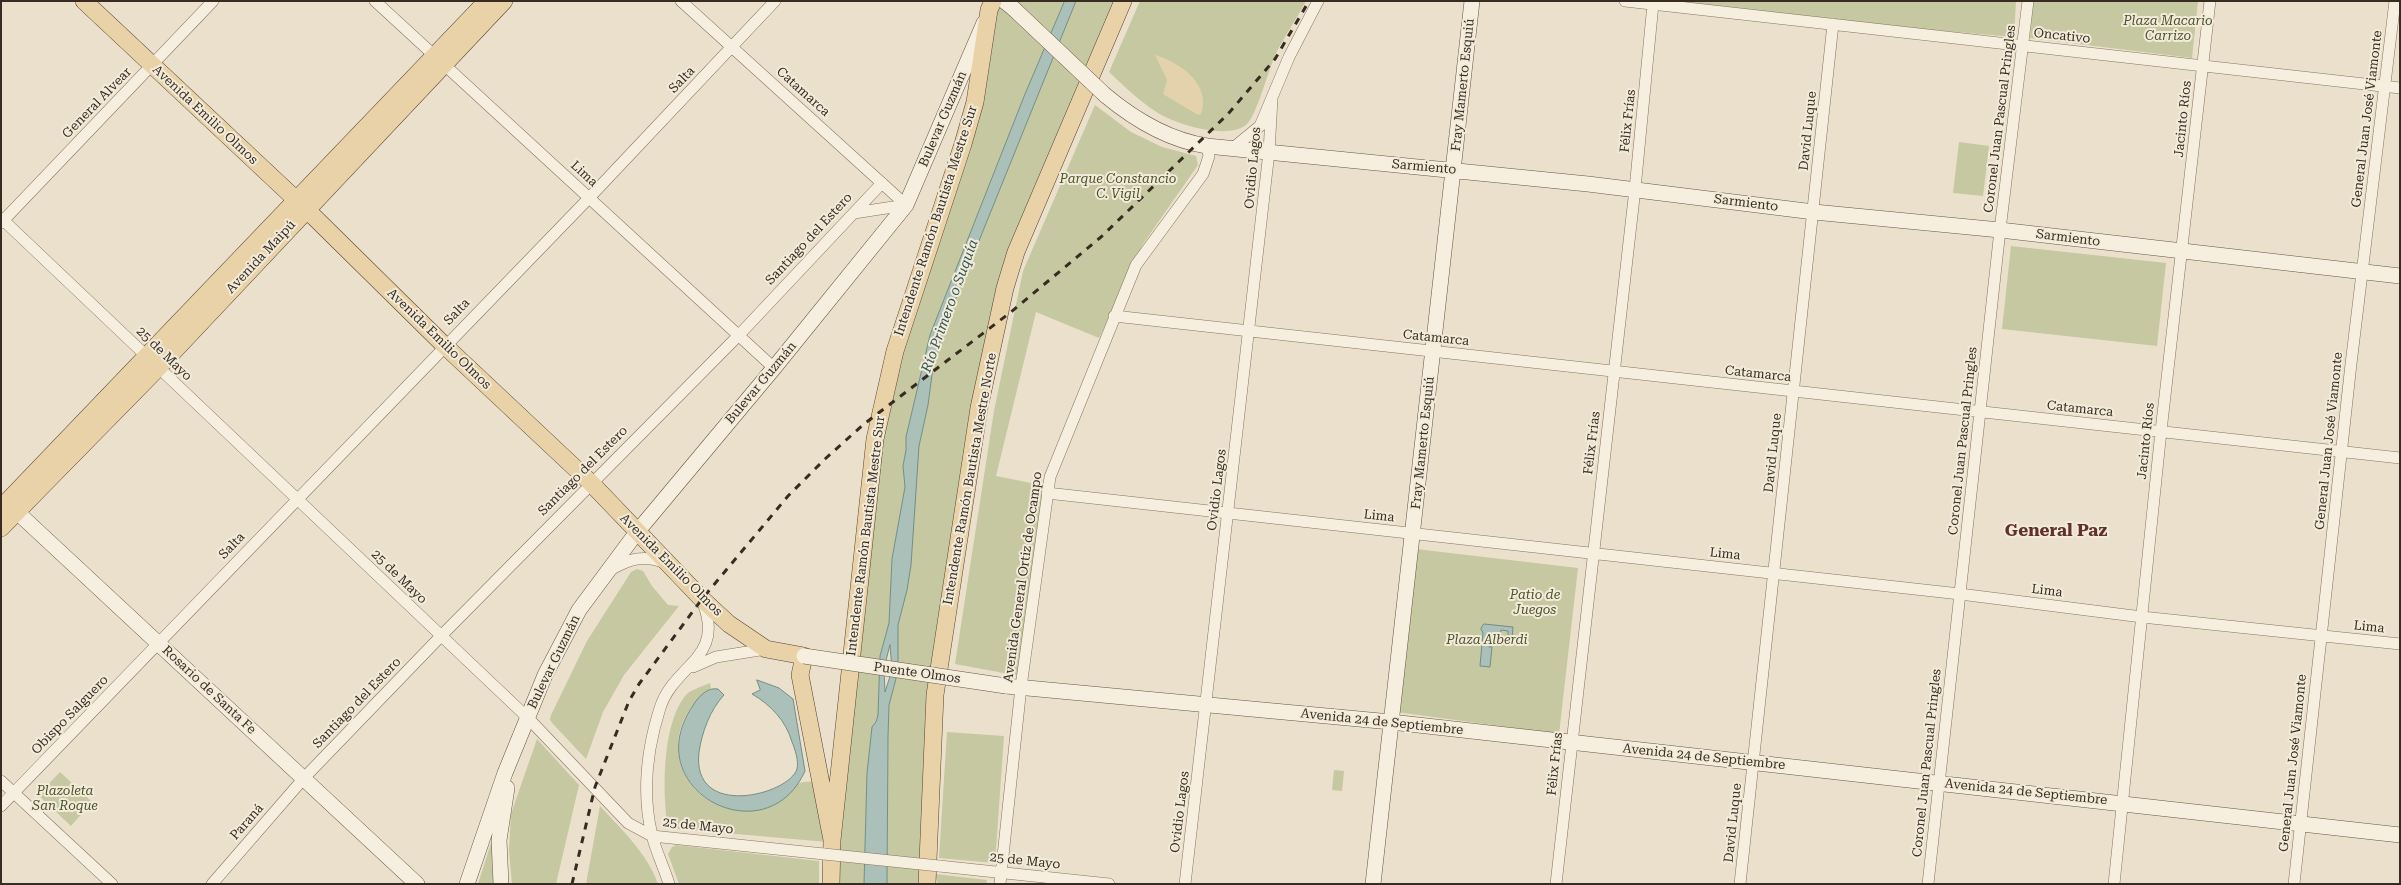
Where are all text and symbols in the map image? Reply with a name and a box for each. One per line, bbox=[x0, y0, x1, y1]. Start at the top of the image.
park label: Plaza Macario Carrizo bbox=[2123, 13, 2213, 44]
street label: Fray Mamerto Esquiú bbox=[1448, 18, 1478, 152]
street label: Coronel Juan Pascual Pringles bbox=[1981, 24, 2019, 214]
street label: Oncativo bbox=[2033, 25, 2091, 47]
street label: General Juan José Viamonte bbox=[2348, 29, 2386, 209]
street label: Avenida Emilio Olmos bbox=[149, 62, 261, 168]
street label: Salta bbox=[666, 63, 698, 97]
street label: General Alvear bbox=[59, 64, 135, 142]
street label: Catamarca bbox=[773, 64, 833, 120]
street label: Bulevar Guzmán bbox=[916, 69, 970, 169]
street label: Jacinto Ríos bbox=[2171, 80, 2195, 158]
street label: Félix Frías bbox=[1617, 89, 1639, 153]
street label: David Luque bbox=[1796, 91, 1820, 171]
street label: Intendente Ramón Bautista Mestre Sur bbox=[891, 104, 981, 338]
street label: Ovidio Lagos bbox=[1242, 126, 1264, 210]
street label: Sarmiento bbox=[1391, 156, 1457, 178]
street label: Lima bbox=[567, 158, 601, 190]
park label: Parque Constancio C. Vigil bbox=[1060, 171, 1176, 202]
street label: Santiago del Estero bbox=[762, 190, 856, 288]
street label: Sarmiento bbox=[1713, 191, 1779, 215]
street label: Avenida Maipú bbox=[223, 217, 299, 297]
street label: Sarmiento bbox=[2035, 226, 2101, 250]
water label: Río Primero o Suquía bbox=[918, 237, 982, 375]
street label: Avenida Emilio Olmos bbox=[384, 285, 494, 393]
street label: Salta bbox=[441, 295, 473, 329]
street label: 25 de Mayo bbox=[133, 324, 195, 384]
street label: Catamarca bbox=[1402, 327, 1470, 349]
street label: Bulevar Guzmán bbox=[722, 339, 800, 427]
street label: Coronel Juan Pascual Pringles bbox=[1945, 346, 1981, 536]
street label: General Juan José Viamonte bbox=[2312, 351, 2346, 531]
street label: Intendente Ramón Bautista Mestre Norte bbox=[940, 352, 1000, 606]
street label: Catamarca bbox=[1724, 363, 1792, 385]
street label: Fray Mamerto Esquiú bbox=[1408, 376, 1438, 510]
street label: Catamarca bbox=[2046, 398, 2114, 420]
street label: Jacinto Ríos bbox=[2134, 402, 2158, 480]
street label: Félix Frías bbox=[1580, 410, 1604, 476]
street label: David Luque bbox=[1761, 413, 1785, 493]
street label: Intendente Ramón Bautista Mestre Sur bbox=[844, 415, 888, 657]
street label: Santiago del Estero bbox=[535, 423, 631, 519]
street label: Ovidio Lagos bbox=[1204, 448, 1230, 532]
street label: Avenida General Ortiz de Ocampo bbox=[1000, 470, 1046, 684]
street label: Lima bbox=[1363, 507, 1395, 525]
street label: Avenida Emilio Olmos bbox=[617, 511, 725, 619]
district label: General Paz bbox=[2005, 521, 2107, 541]
street label: Salta bbox=[216, 529, 248, 563]
street label: Lima bbox=[1709, 545, 1741, 563]
street label: 25 de Mayo bbox=[368, 547, 430, 607]
street label: Lima bbox=[2031, 581, 2063, 601]
park label: Patio de Juegos bbox=[1510, 587, 1560, 618]
street label: Bulevar Guzmán bbox=[525, 612, 583, 712]
street label: Lima bbox=[2353, 618, 2385, 636]
park label: Plaza Alberdi bbox=[1446, 632, 1528, 648]
street label: Rosario de Santa Fe bbox=[159, 643, 259, 737]
street label: Santiago del Estero bbox=[310, 654, 404, 752]
street label: Puente Olmos bbox=[873, 659, 961, 687]
street label: Coronel Juan Pascual Pringles bbox=[1909, 668, 1945, 858]
street label: Obispo Salguero bbox=[28, 672, 112, 758]
street label: General Juan José Viamonte bbox=[2276, 673, 2310, 853]
street label: Avenida 24 de Septiembre bbox=[1300, 706, 1464, 738]
street label: Félix Frías bbox=[1544, 732, 1566, 796]
street label: Avenida 24 de Septiembre bbox=[1622, 741, 1786, 773]
street label: Ovidio Lagos bbox=[1167, 770, 1193, 854]
street label: Avenida 24 de Septiembre bbox=[1944, 776, 2108, 808]
park label: Plazoleta San Roque bbox=[32, 783, 98, 814]
street label: David Luque bbox=[1721, 783, 1745, 863]
street label: Paraná bbox=[227, 801, 267, 843]
street label: 25 de Mayo bbox=[662, 815, 734, 837]
street label: 25 de Mayo bbox=[989, 850, 1061, 872]

